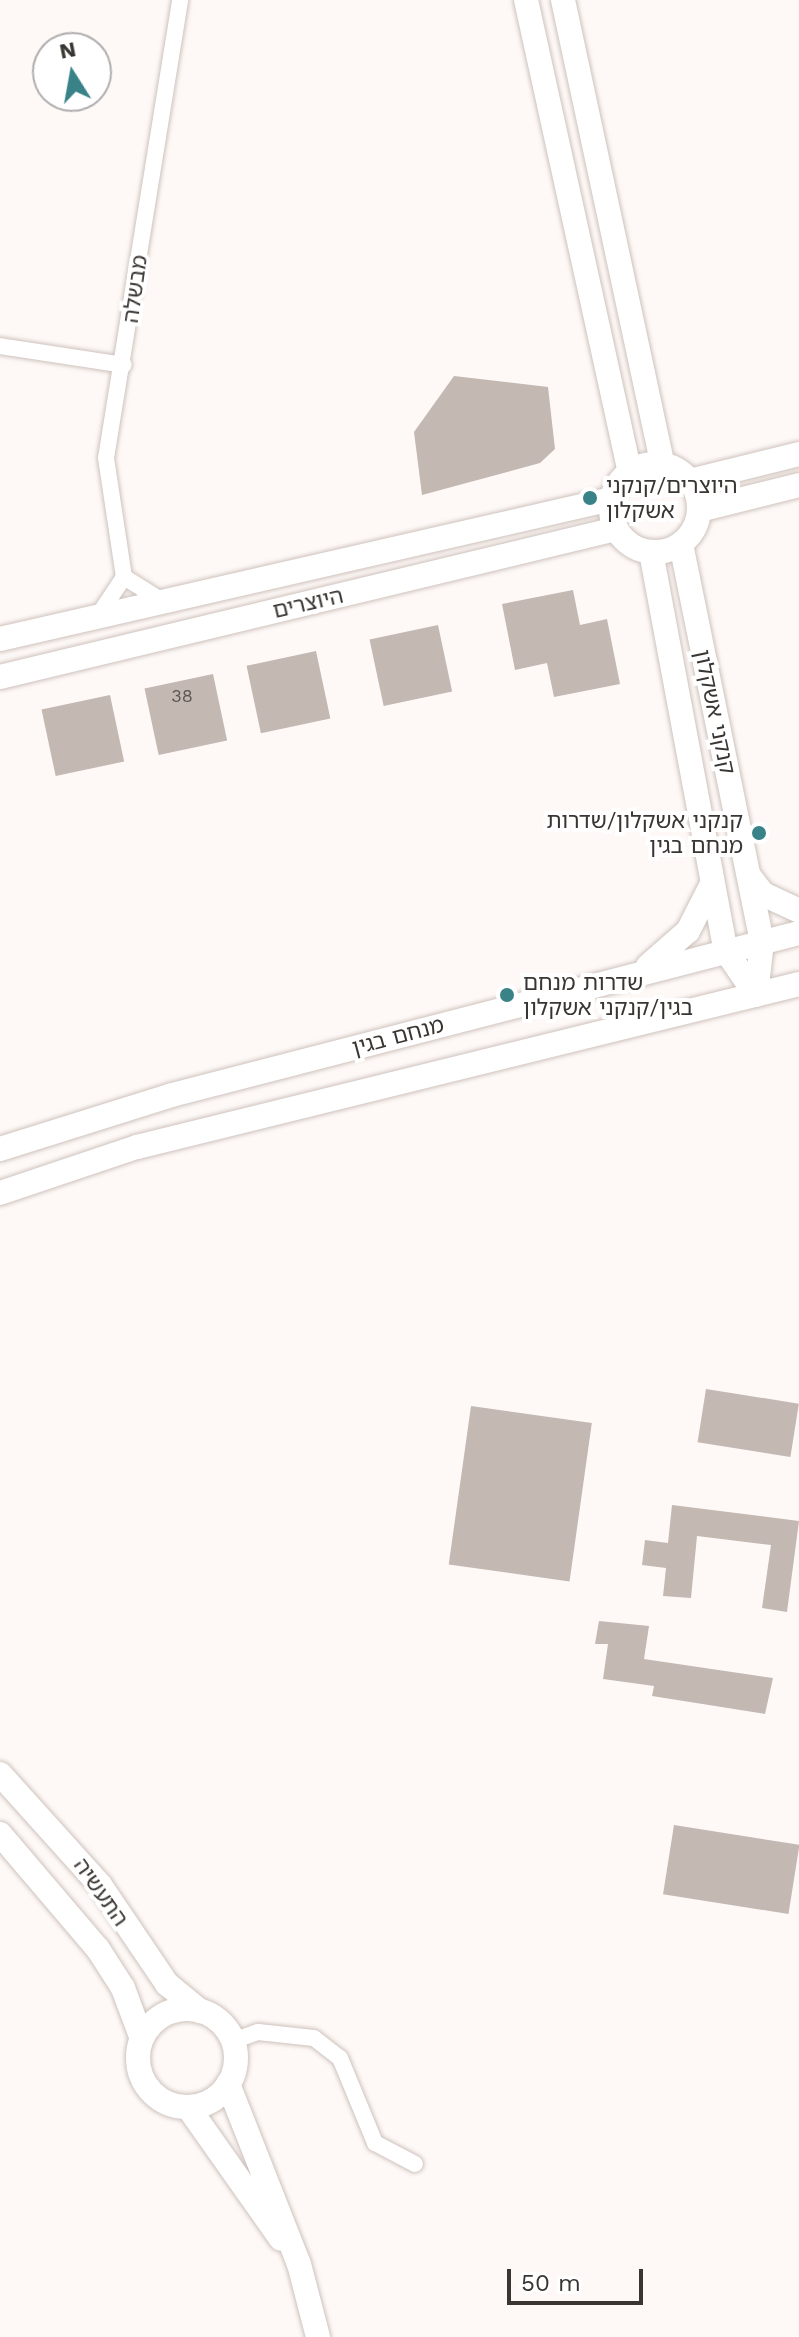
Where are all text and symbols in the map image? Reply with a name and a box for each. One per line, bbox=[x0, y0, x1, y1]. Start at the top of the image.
north arrow bbox=[32, 32, 112, 112]
text: N bbox=[57, 36, 78, 64]
street label: מבשלה bbox=[117, 253, 153, 325]
place label: היוצרים/קנקני אשקלון bbox=[606, 472, 738, 524]
marker: היוצרים/קנקני אשקלון bbox=[581, 489, 599, 507]
street label: היוצרים bbox=[270, 582, 346, 624]
street label: קנקני אשקלון bbox=[689, 647, 741, 777]
house number: 38 bbox=[171, 685, 193, 707]
place label: קנקני אשקלון/שדרות מנחם בגין bbox=[546, 807, 743, 858]
marker: קנקני אשקלון/שדרות מנחם בגין bbox=[750, 824, 768, 842]
place label: שדרות מנחם בגין/קנקני אשקלון bbox=[523, 969, 693, 1020]
marker: שדרות מנחם בגין/קנקני אשקלון bbox=[498, 986, 516, 1004]
street label: מנחם בגין bbox=[349, 1011, 447, 1061]
street label: התעשיה bbox=[68, 1853, 134, 1931]
scale bar bbox=[511, 2253, 647, 2303]
text: 50 m bbox=[521, 2269, 581, 2297]

